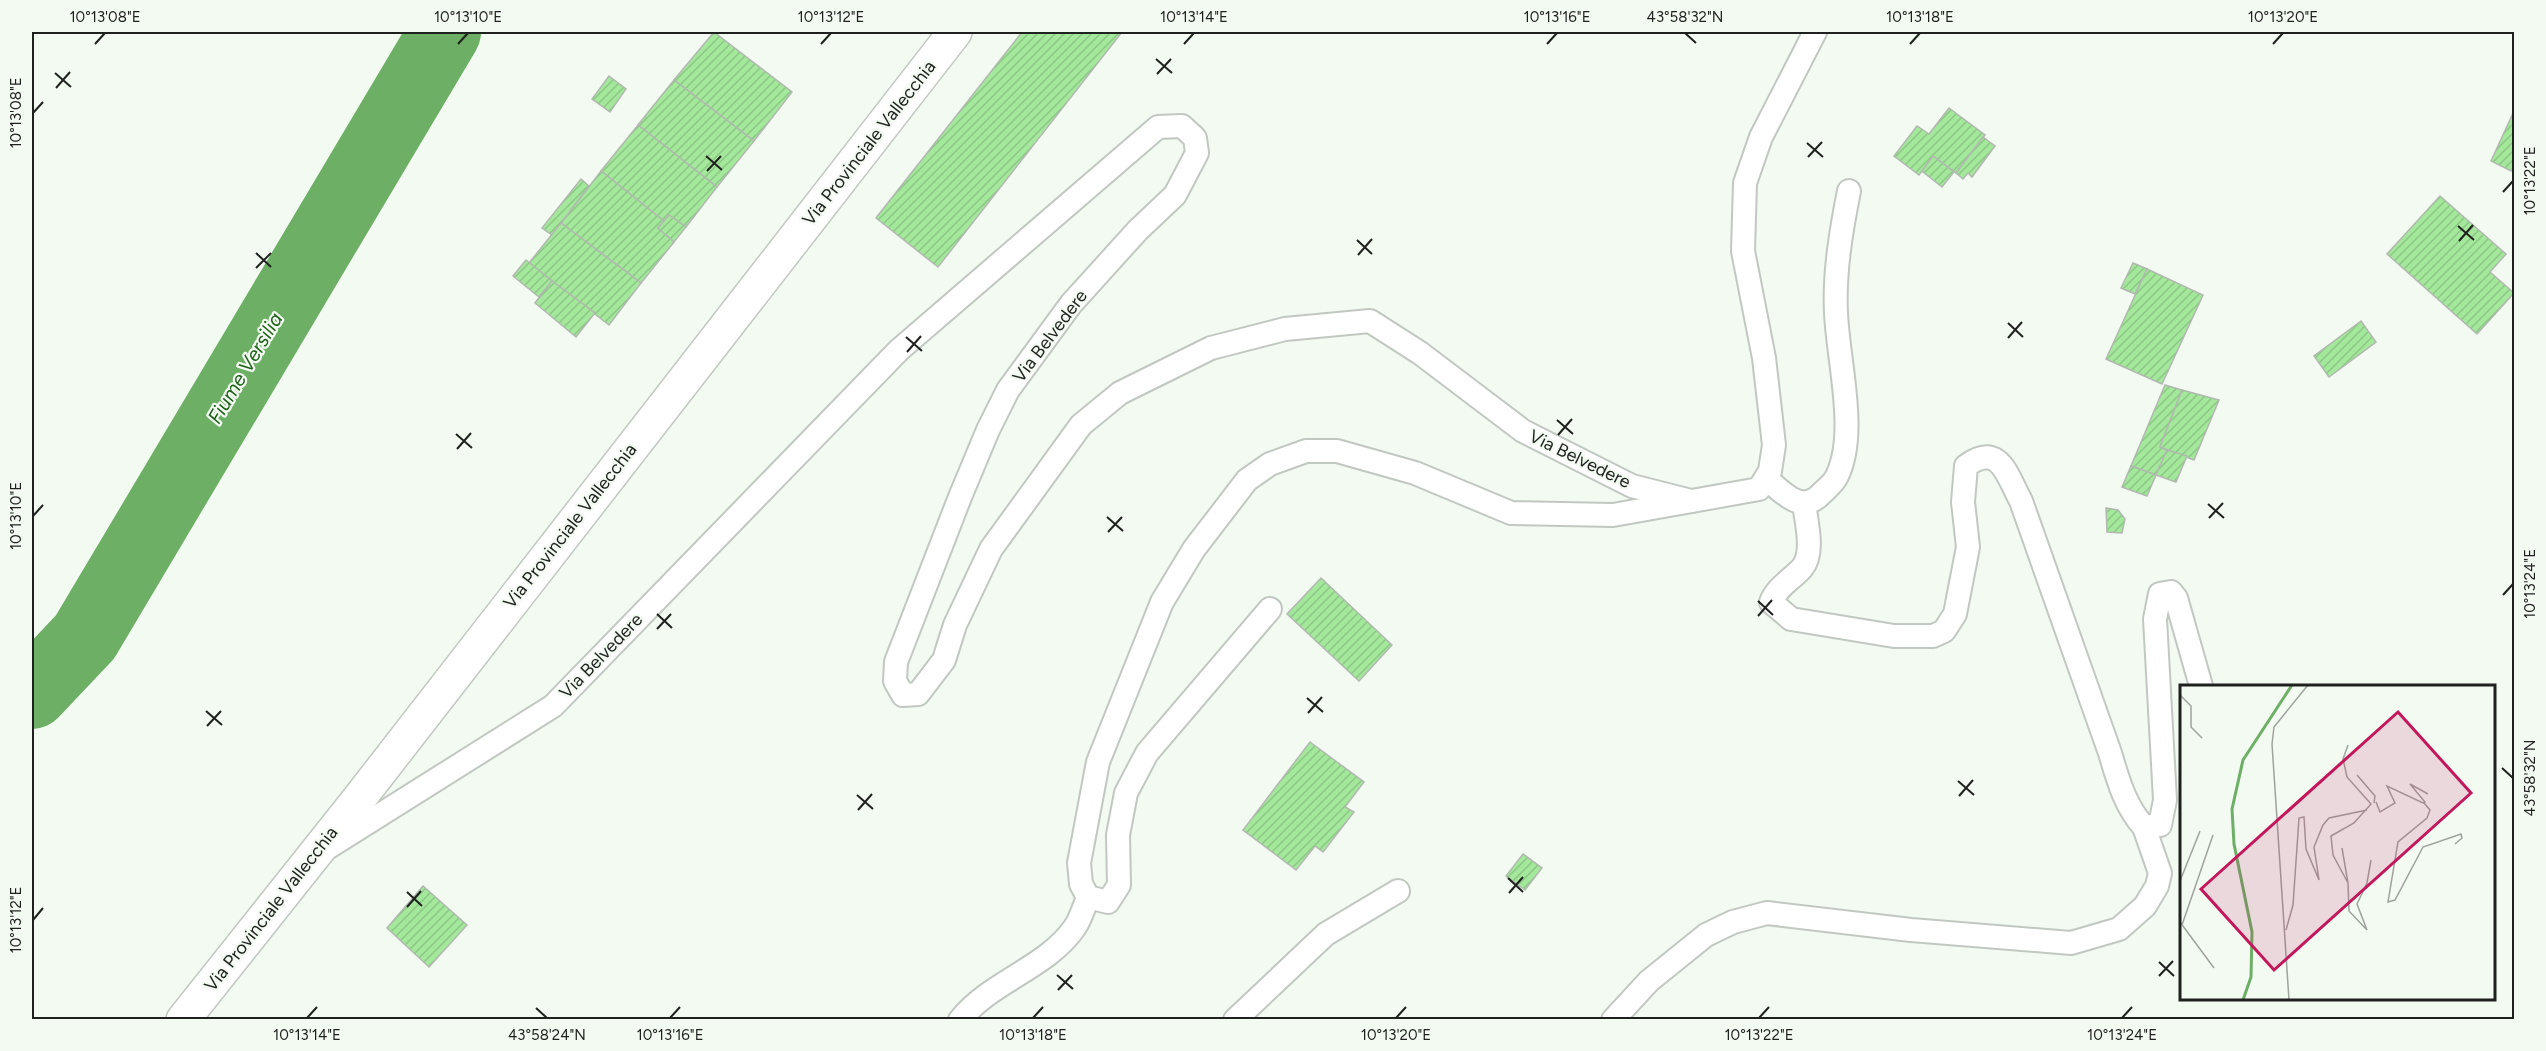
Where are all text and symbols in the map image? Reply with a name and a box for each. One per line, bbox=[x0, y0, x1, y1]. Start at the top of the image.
text: 10°13'08"E bbox=[69, 8, 141, 26]
text: 10°13'10"E bbox=[434, 8, 502, 26]
text: 10°13'12"E bbox=[798, 8, 864, 26]
text: 10°13'14"E bbox=[1160, 8, 1228, 26]
text: 10°13'16"E bbox=[1523, 8, 1591, 26]
text: 43°58'32"N bbox=[1647, 8, 1723, 26]
text: 10°13'18"E bbox=[1886, 8, 1954, 26]
text: 10°13'20"E bbox=[2248, 8, 2318, 26]
street label: Via Provinciale Vallecchia bbox=[798, 56, 940, 230]
text: 10°13'08"E bbox=[7, 77, 25, 149]
text: 10°13'22"E bbox=[2521, 146, 2539, 216]
street label: Via Belvedere bbox=[1008, 285, 1092, 387]
water label: Fiume Versilia bbox=[202, 308, 288, 428]
street label: Via Belvedere bbox=[1526, 425, 1635, 493]
street label: Via Provinciale Vallecchia bbox=[499, 439, 641, 613]
text: 10°13'10"E bbox=[7, 482, 25, 550]
text: 10°13'24"E bbox=[2521, 549, 2539, 619]
street label: Via Belvedere bbox=[555, 609, 647, 703]
inset map bbox=[2180, 685, 2495, 1000]
text: 43°58'32"N bbox=[2521, 740, 2539, 816]
street label: Via Provinciale Vallecchia bbox=[200, 822, 342, 996]
text: 10°13'12"E bbox=[7, 887, 25, 953]
text: 10°13'14"E bbox=[273, 1026, 341, 1044]
text: 43°58'24"N bbox=[508, 1026, 586, 1044]
text: 10°13'16"E bbox=[636, 1026, 704, 1044]
text: 10°13'18"E bbox=[999, 1026, 1067, 1044]
text: 10°13'20"E bbox=[1361, 1026, 1431, 1044]
text: 10°13'22"E bbox=[1724, 1026, 1794, 1044]
text: 10°13'24"E bbox=[2087, 1026, 2157, 1044]

